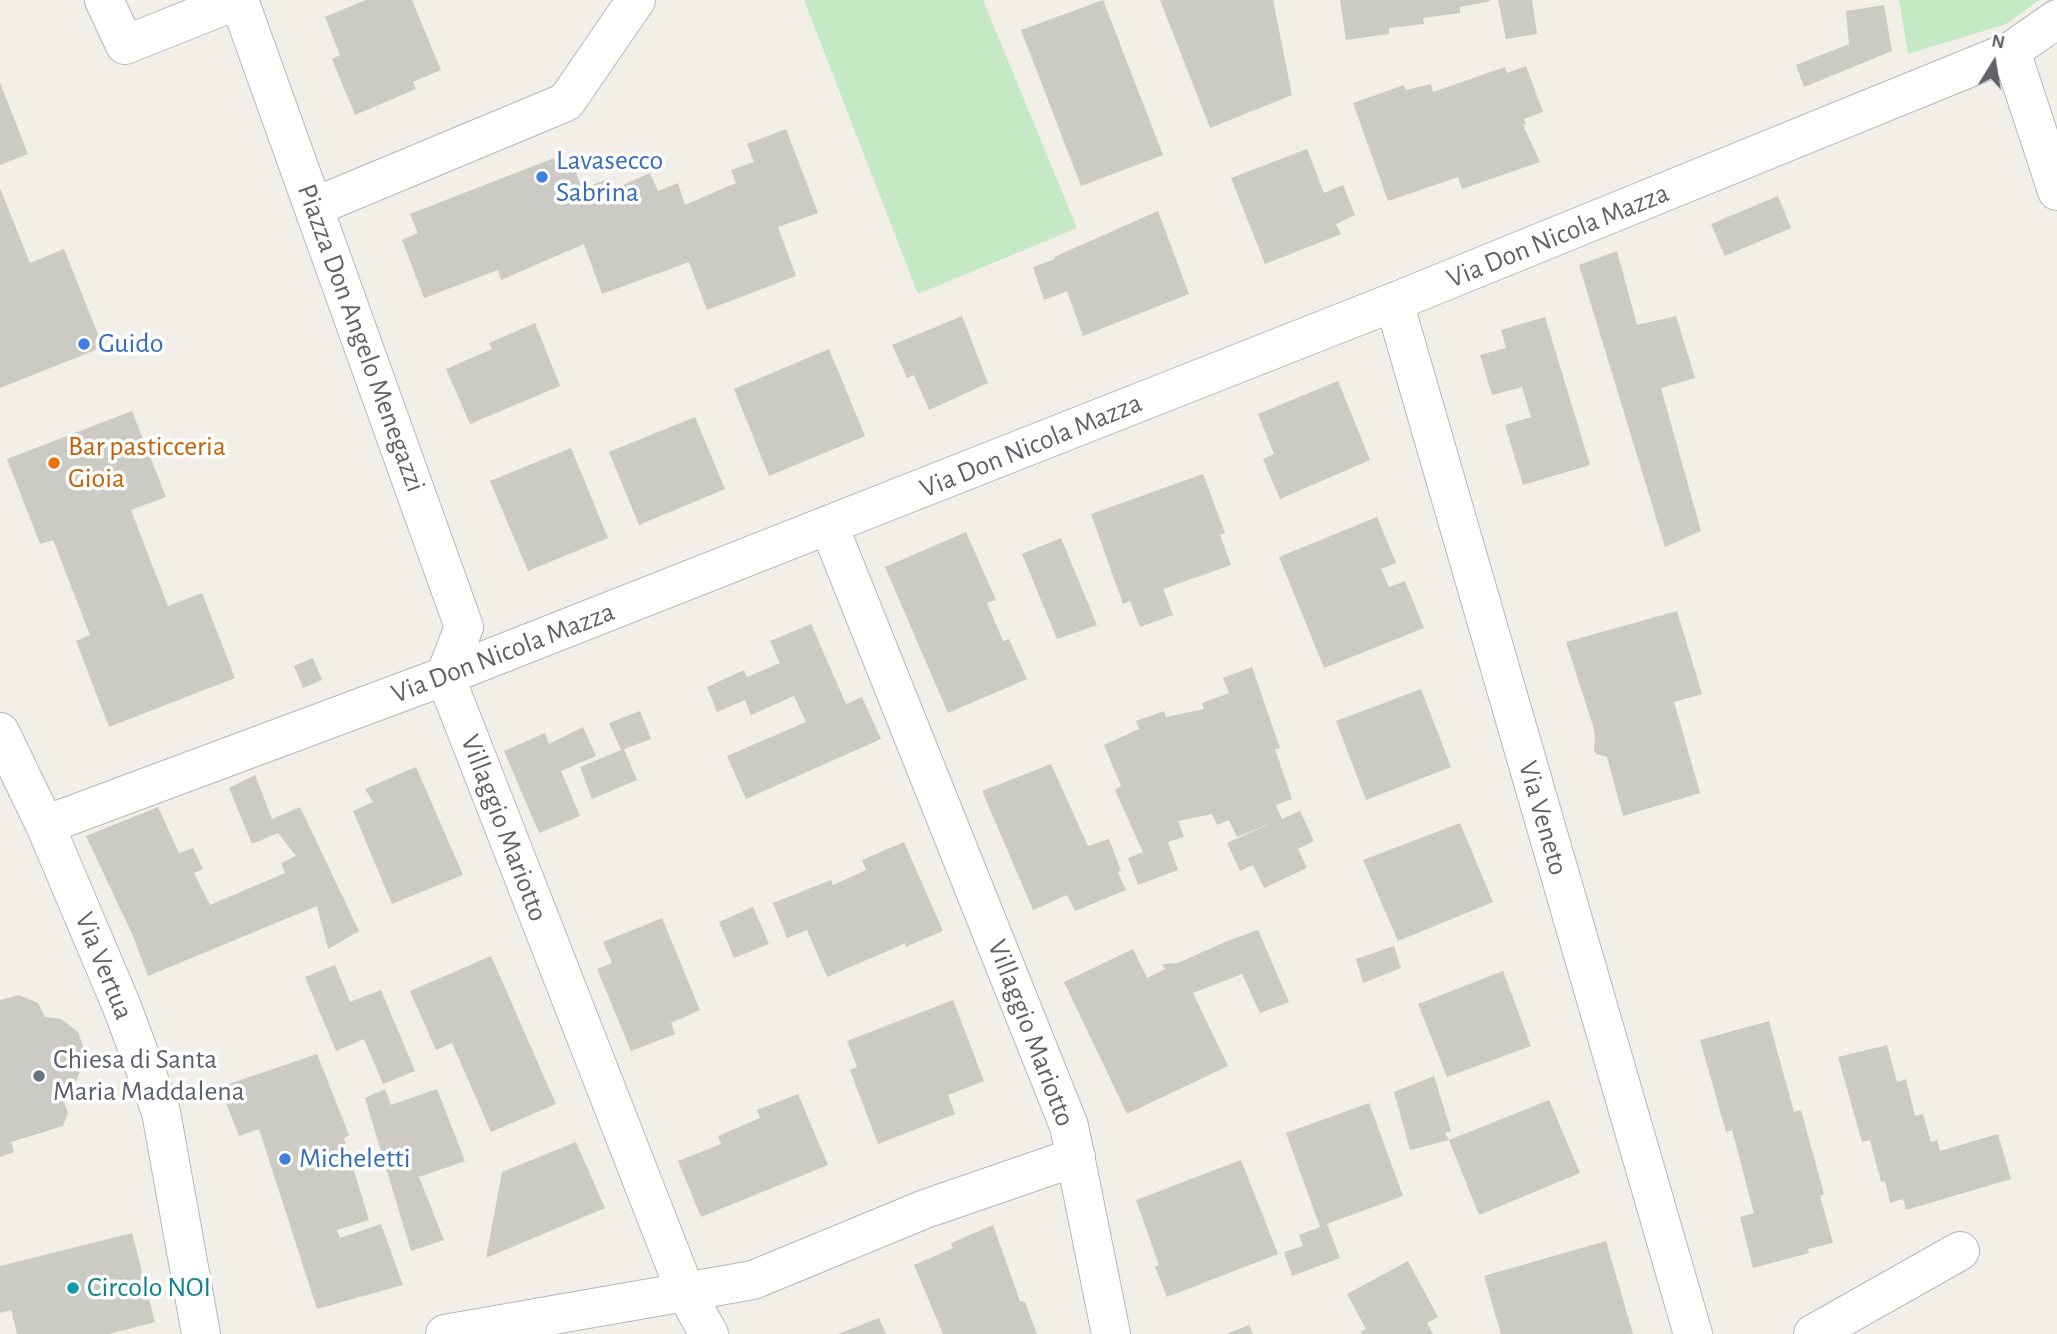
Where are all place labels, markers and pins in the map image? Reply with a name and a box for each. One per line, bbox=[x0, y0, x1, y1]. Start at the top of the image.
place label: Lavasecco Sabrina bbox=[556, 144, 663, 210]
marker: Lavasecco Sabrina bbox=[534, 169, 550, 185]
place label: Guido bbox=[98, 327, 164, 361]
marker: Guido bbox=[76, 336, 92, 352]
place label: Bar pasticceria Gioia bbox=[68, 430, 226, 496]
marker: Bar pasticceria Gioia bbox=[46, 455, 62, 471]
place label: Chiesa di Santa Maria Maddalena bbox=[53, 1043, 245, 1109]
marker: Chiesa di Santa Maria Maddalena bbox=[31, 1068, 47, 1084]
place label: Micheletti bbox=[299, 1142, 411, 1176]
marker: Micheletti bbox=[277, 1151, 293, 1167]
place label: Circolo NOI bbox=[87, 1271, 211, 1305]
marker: Circolo NOI bbox=[65, 1280, 81, 1296]

